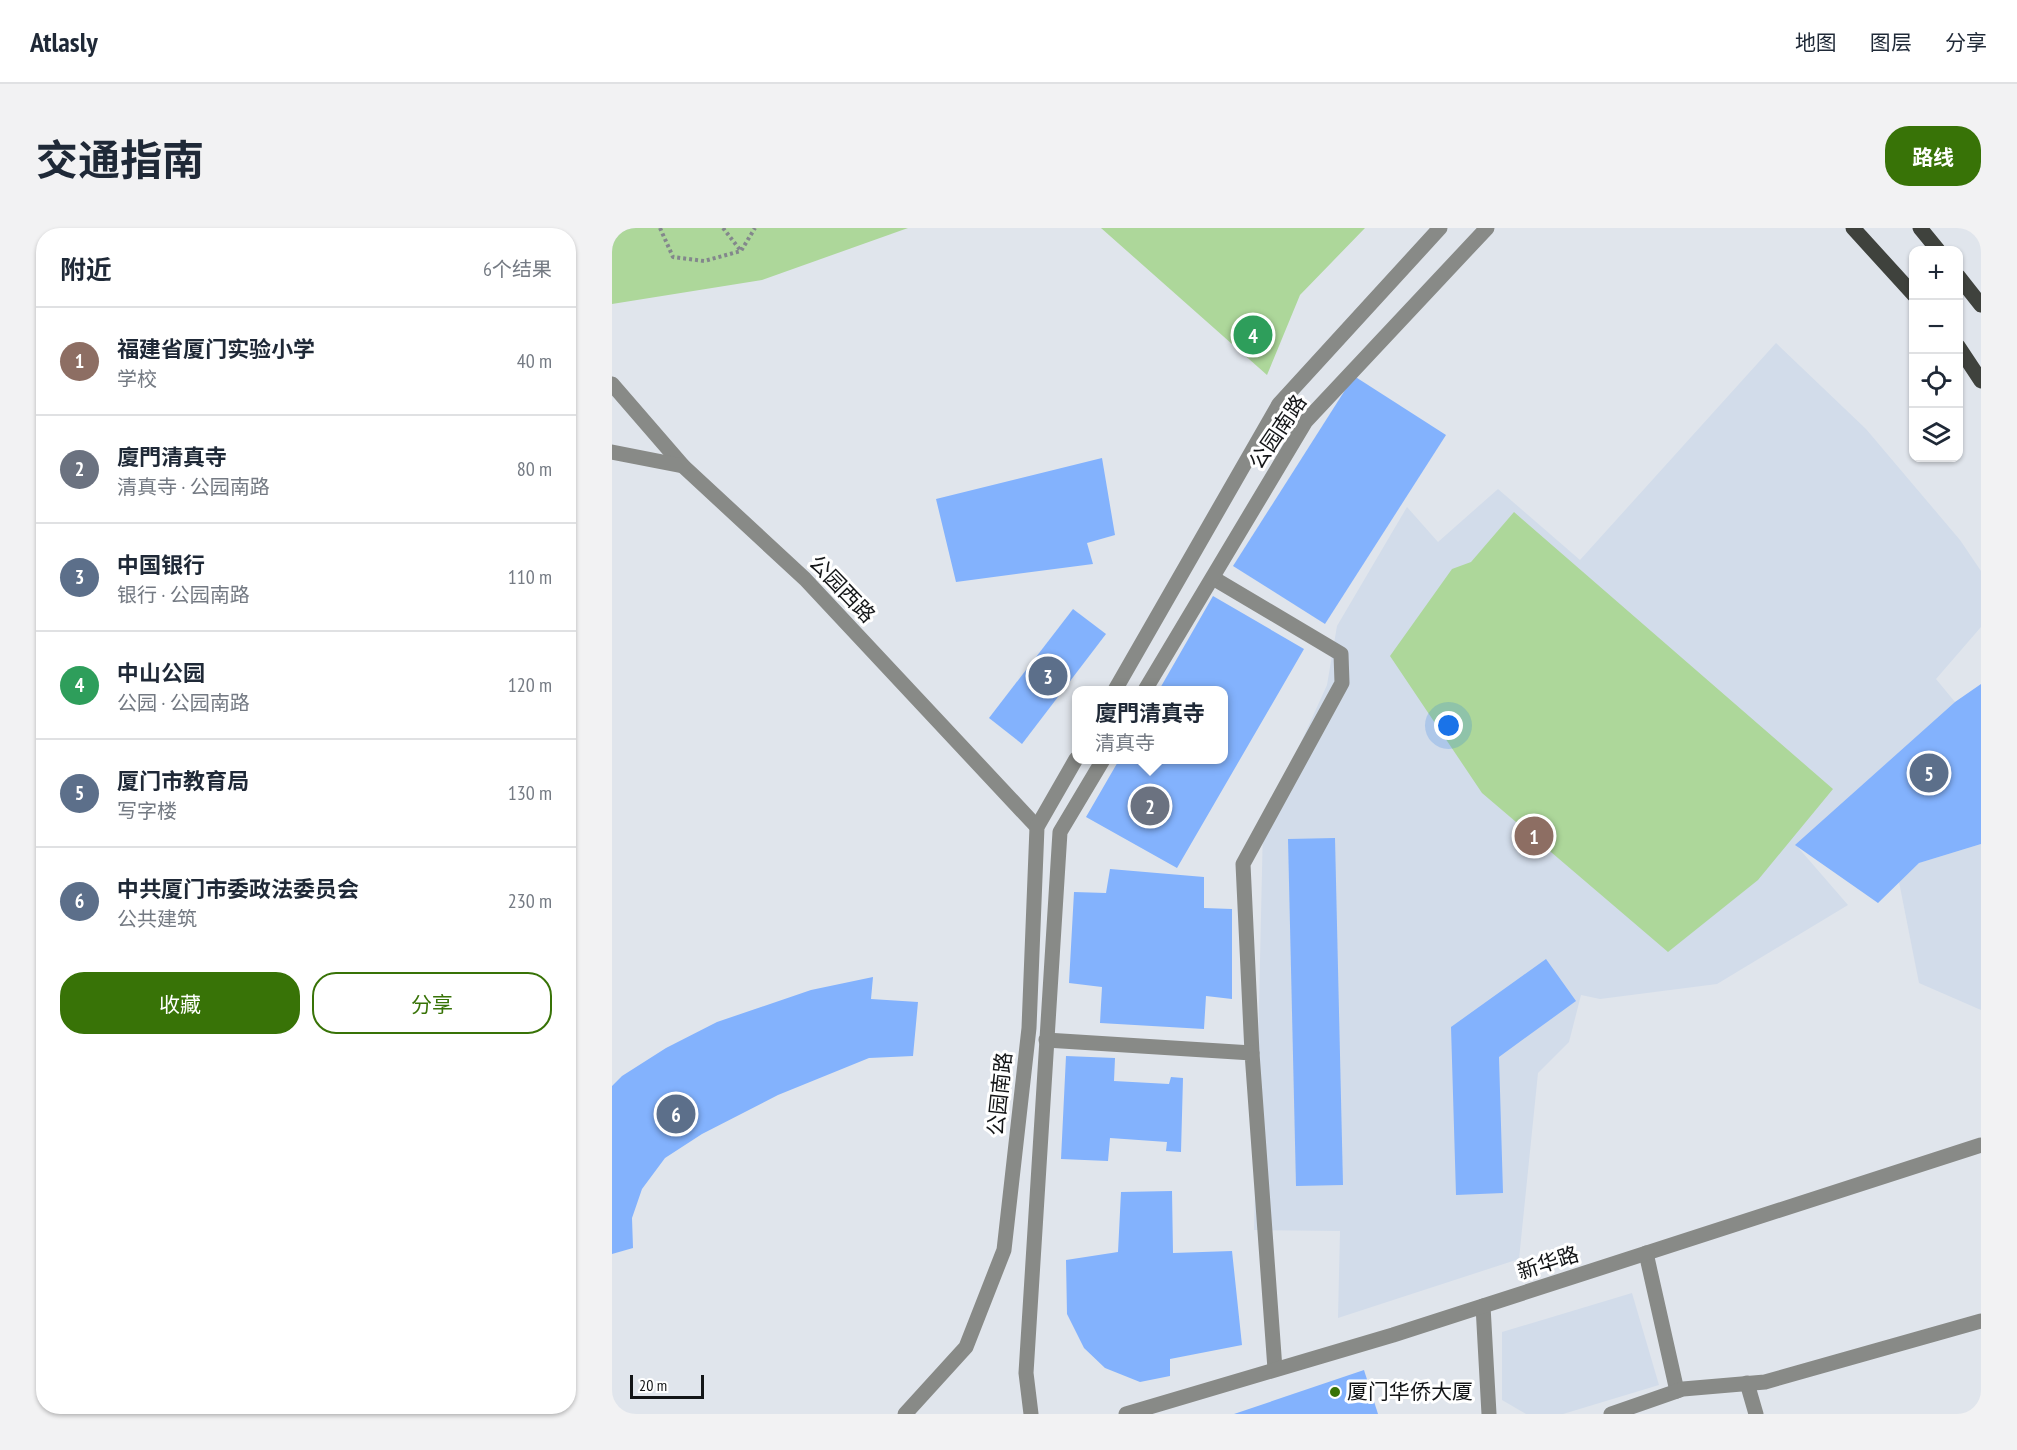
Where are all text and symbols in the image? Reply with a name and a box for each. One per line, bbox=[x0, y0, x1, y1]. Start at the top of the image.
text: Atlasly bbox=[30, 23, 98, 60]
text: 地图 bbox=[1795, 29, 1837, 56]
text: 图层 bbox=[1870, 29, 1912, 56]
text: 分享 bbox=[1945, 29, 1987, 56]
button: 路线 bbox=[1885, 126, 1981, 186]
text: 交通指南 bbox=[36, 132, 204, 187]
map controls bbox=[1909, 246, 1963, 462]
button: + bbox=[1909, 246, 1963, 300]
text: 附近 bbox=[60, 253, 112, 286]
text: 6个结果 bbox=[483, 256, 552, 282]
button: − bbox=[1909, 300, 1963, 354]
pin: 4 bbox=[1234, 312, 1272, 358]
text: 福建省厦门实验小学 bbox=[117, 335, 315, 363]
text: 1 bbox=[75, 348, 84, 374]
text: 40 m bbox=[517, 348, 552, 374]
button: locate bbox=[1909, 354, 1963, 408]
text: 学校 bbox=[117, 366, 157, 392]
street label: 公园南路 bbox=[1243, 389, 1312, 474]
button: layers bbox=[1909, 408, 1963, 462]
text: 廈門清真寺 bbox=[117, 443, 227, 471]
text: 2 bbox=[75, 456, 84, 482]
text: 80 m bbox=[517, 456, 552, 482]
text: 清真寺 · 公园南路 bbox=[117, 474, 270, 500]
street label: 公园西路 bbox=[803, 549, 881, 628]
text: 中国银行 bbox=[117, 551, 205, 579]
text: 3 bbox=[75, 564, 84, 590]
text: 110 m bbox=[508, 564, 552, 590]
text: 银行 · 公园南路 bbox=[117, 582, 250, 608]
pin: 3 bbox=[1028, 654, 1068, 698]
text: 中山公园 bbox=[117, 659, 205, 687]
text: 4 bbox=[75, 672, 84, 698]
text: 120 m bbox=[508, 672, 552, 698]
popup bbox=[1072, 686, 1228, 764]
text: 公园 · 公园南路 bbox=[117, 690, 250, 716]
text: 廈門清真寺 bbox=[1095, 699, 1205, 727]
your location bbox=[1434, 711, 1463, 740]
text: 清真寺 bbox=[1095, 730, 1155, 756]
pin: 5 bbox=[1910, 750, 1948, 796]
text: 厦门市教育局 bbox=[117, 767, 249, 795]
text: 5 bbox=[75, 780, 84, 806]
text: 130 m bbox=[508, 780, 552, 806]
pin: 2 bbox=[1130, 784, 1170, 828]
text: 写字楼 bbox=[117, 798, 177, 824]
pin: 1 bbox=[1514, 814, 1554, 858]
text: 中共厦门市委政法委员会 bbox=[117, 875, 359, 903]
text: 6 bbox=[75, 888, 84, 914]
text: 230 m bbox=[508, 888, 552, 914]
text: 公共建筑 bbox=[117, 906, 197, 932]
button: 收藏 bbox=[60, 972, 300, 1034]
button: 分享 bbox=[312, 972, 552, 1034]
street label: 公园南路 bbox=[982, 1051, 1017, 1137]
pin: 6 bbox=[656, 1092, 696, 1136]
street label: 新华路 bbox=[1514, 1240, 1582, 1285]
scale bar bbox=[630, 1372, 704, 1400]
text: 20 m bbox=[639, 1375, 667, 1395]
place label: 厦门华侨大厦 bbox=[1347, 1378, 1473, 1405]
marker: 厦门华侨大厦 bbox=[1328, 1385, 1342, 1399]

